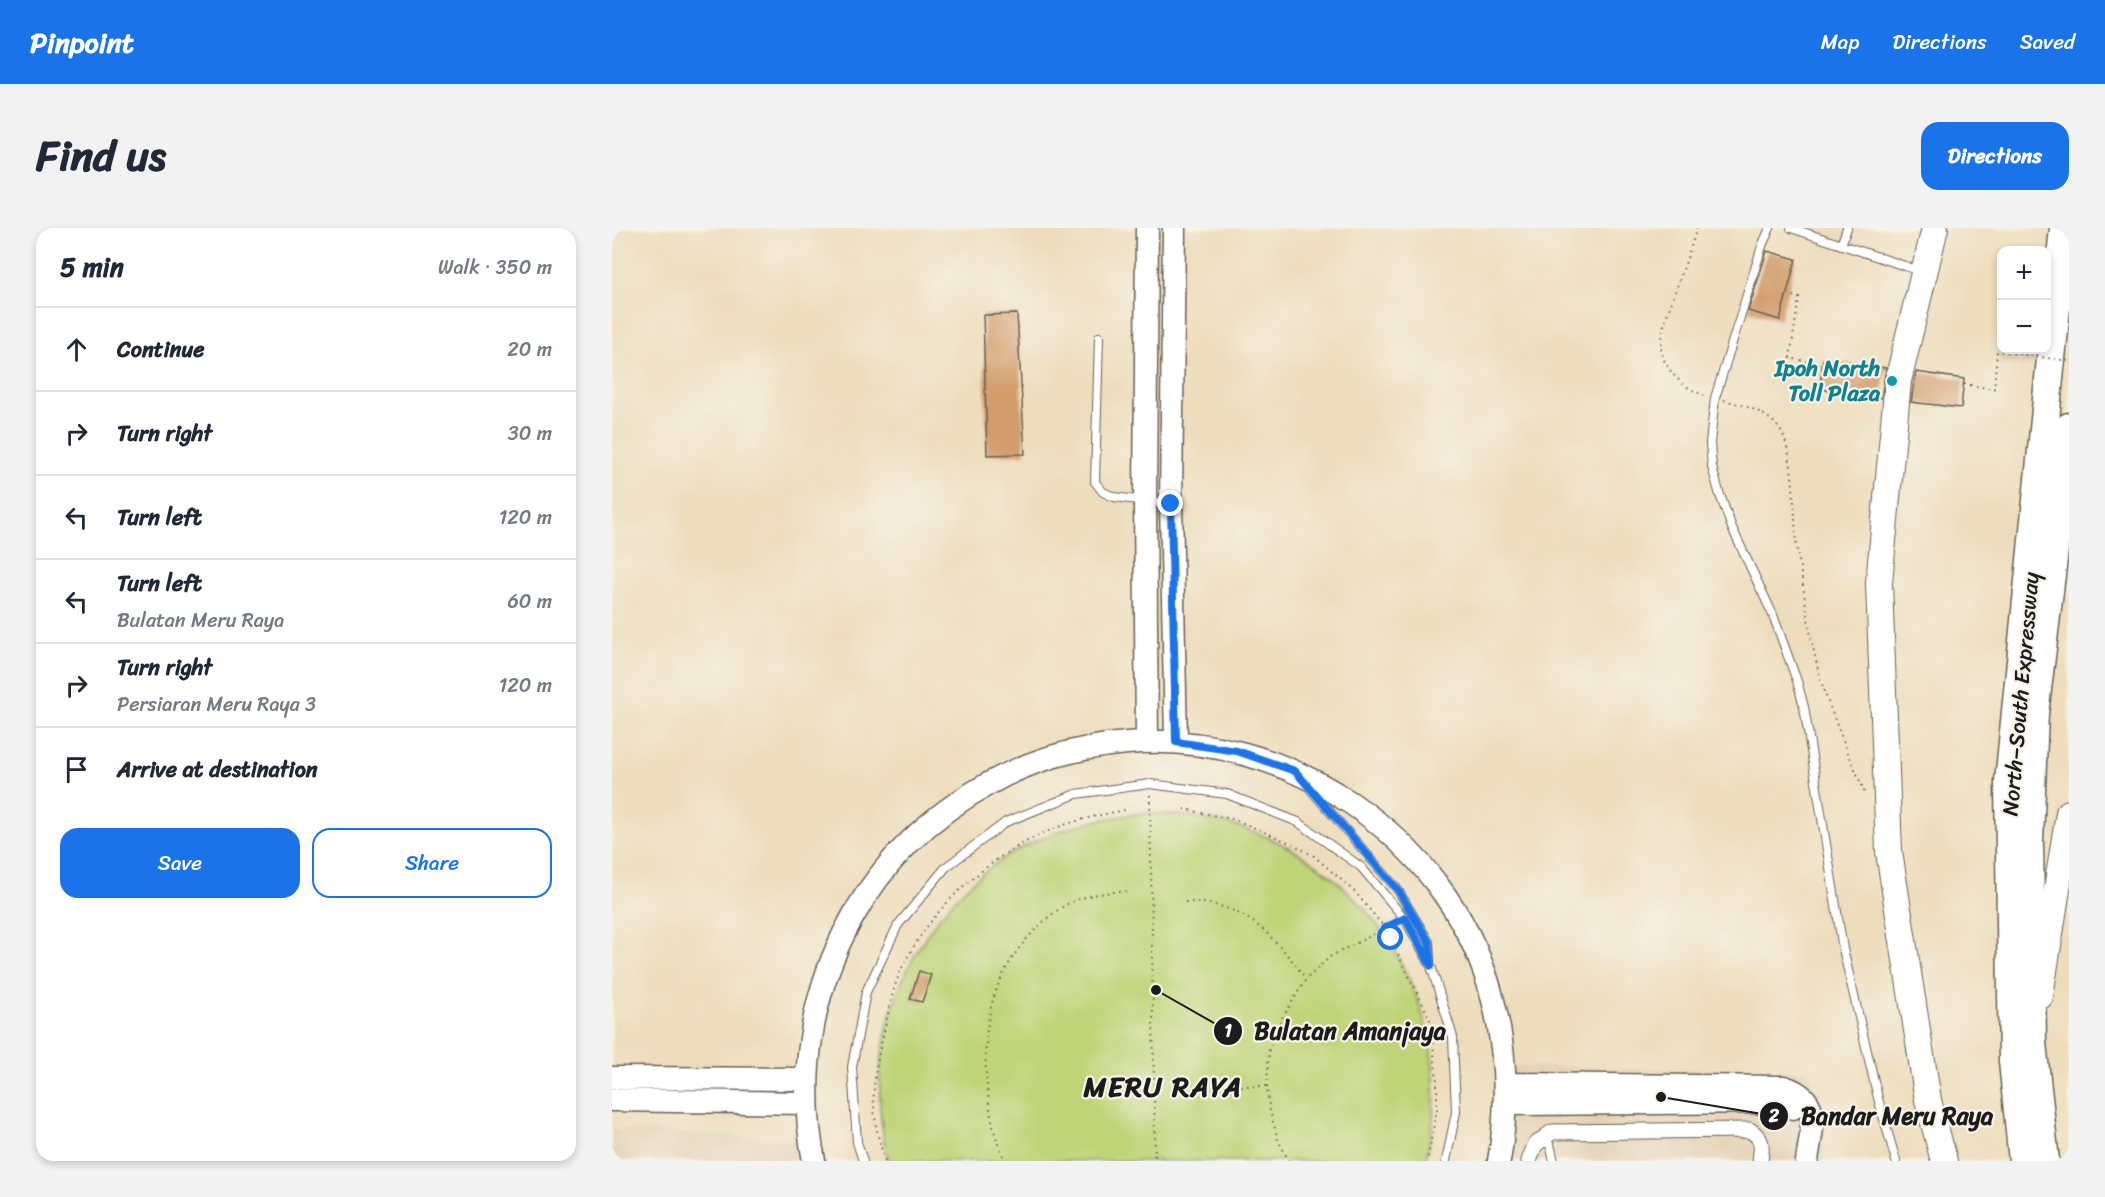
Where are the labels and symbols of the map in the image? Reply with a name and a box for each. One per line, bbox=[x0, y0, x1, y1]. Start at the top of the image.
place label: Ipoh North Toll Plaza bbox=[1774, 349, 1881, 413]
marker: Ipoh North Toll Plaza bbox=[1885, 374, 1899, 388]
route end bbox=[1157, 490, 1183, 516]
street label: North–South Expressway bbox=[1990, 570, 2051, 818]
route start bbox=[1377, 924, 1403, 950]
callout: Bulatan Amanjaya bbox=[1213, 1010, 1458, 1052]
text: Bulatan Amanjaya bbox=[1254, 1010, 1447, 1052]
text: 1 bbox=[1224, 1015, 1232, 1047]
district label: MERU RAYA bbox=[1082, 1062, 1243, 1111]
callout: Bandar Meru Raya bbox=[1759, 1095, 2005, 1137]
text: Bandar Meru Raya bbox=[1801, 1095, 1994, 1137]
text: 2 bbox=[1768, 1100, 1780, 1132]

